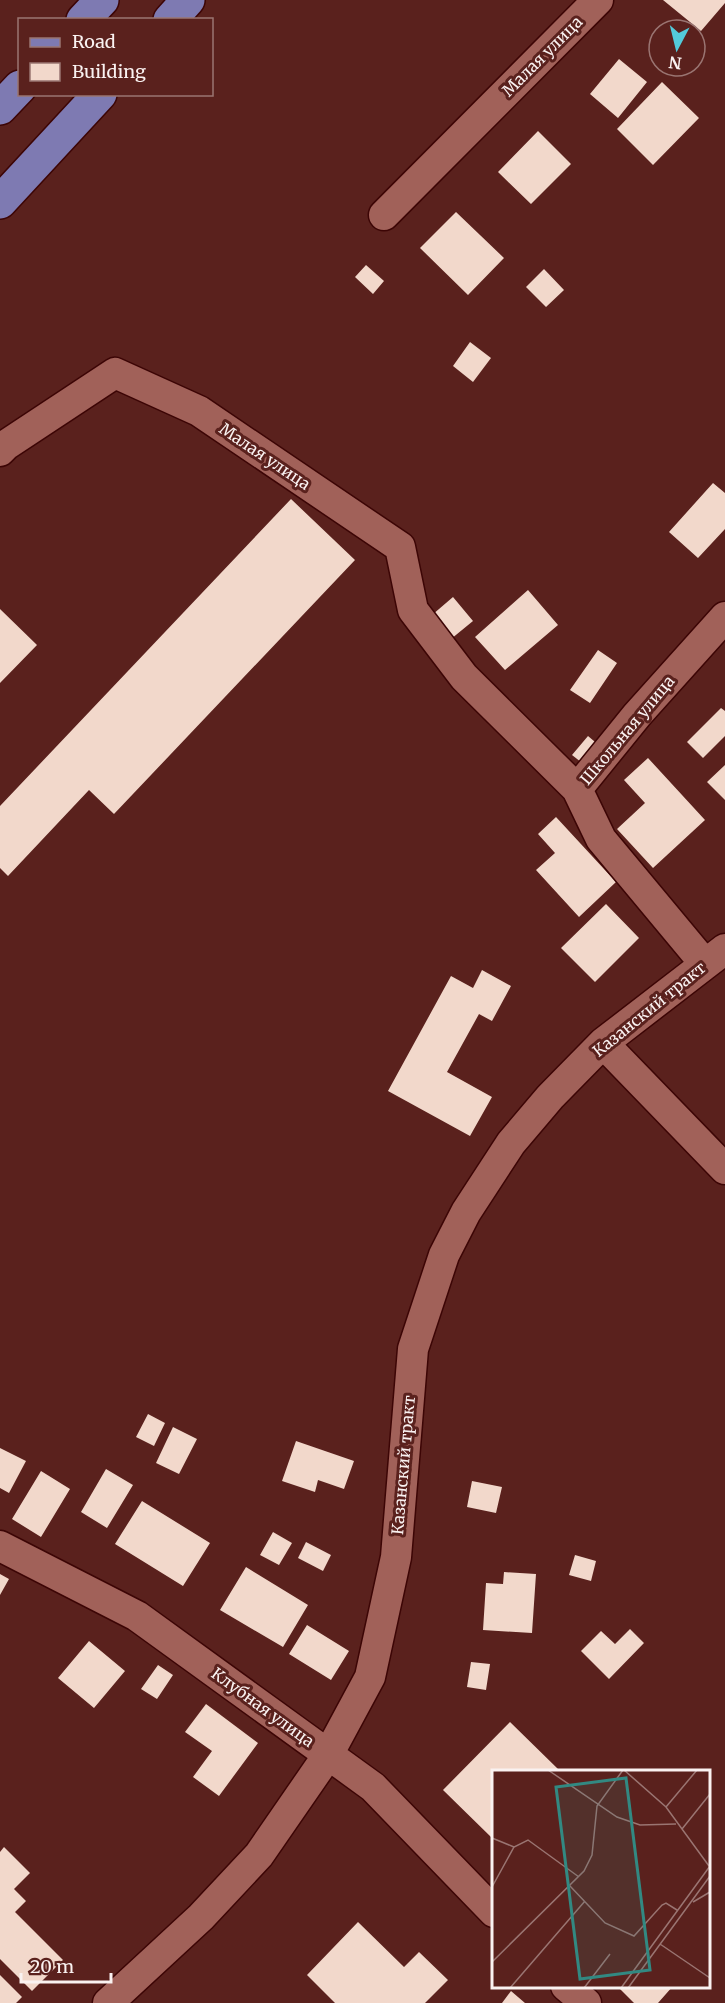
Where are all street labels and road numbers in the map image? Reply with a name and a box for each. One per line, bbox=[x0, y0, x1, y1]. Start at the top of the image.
street label: Малая улица bbox=[498, 11, 587, 100]
street label: Малая улица bbox=[216, 418, 315, 494]
street label: Школьная улица bbox=[575, 671, 679, 789]
street label: Казанский тракт bbox=[588, 957, 710, 1061]
street label: Казанский тракт bbox=[387, 1394, 419, 1536]
street label: Клубная улица bbox=[208, 1663, 319, 1751]

